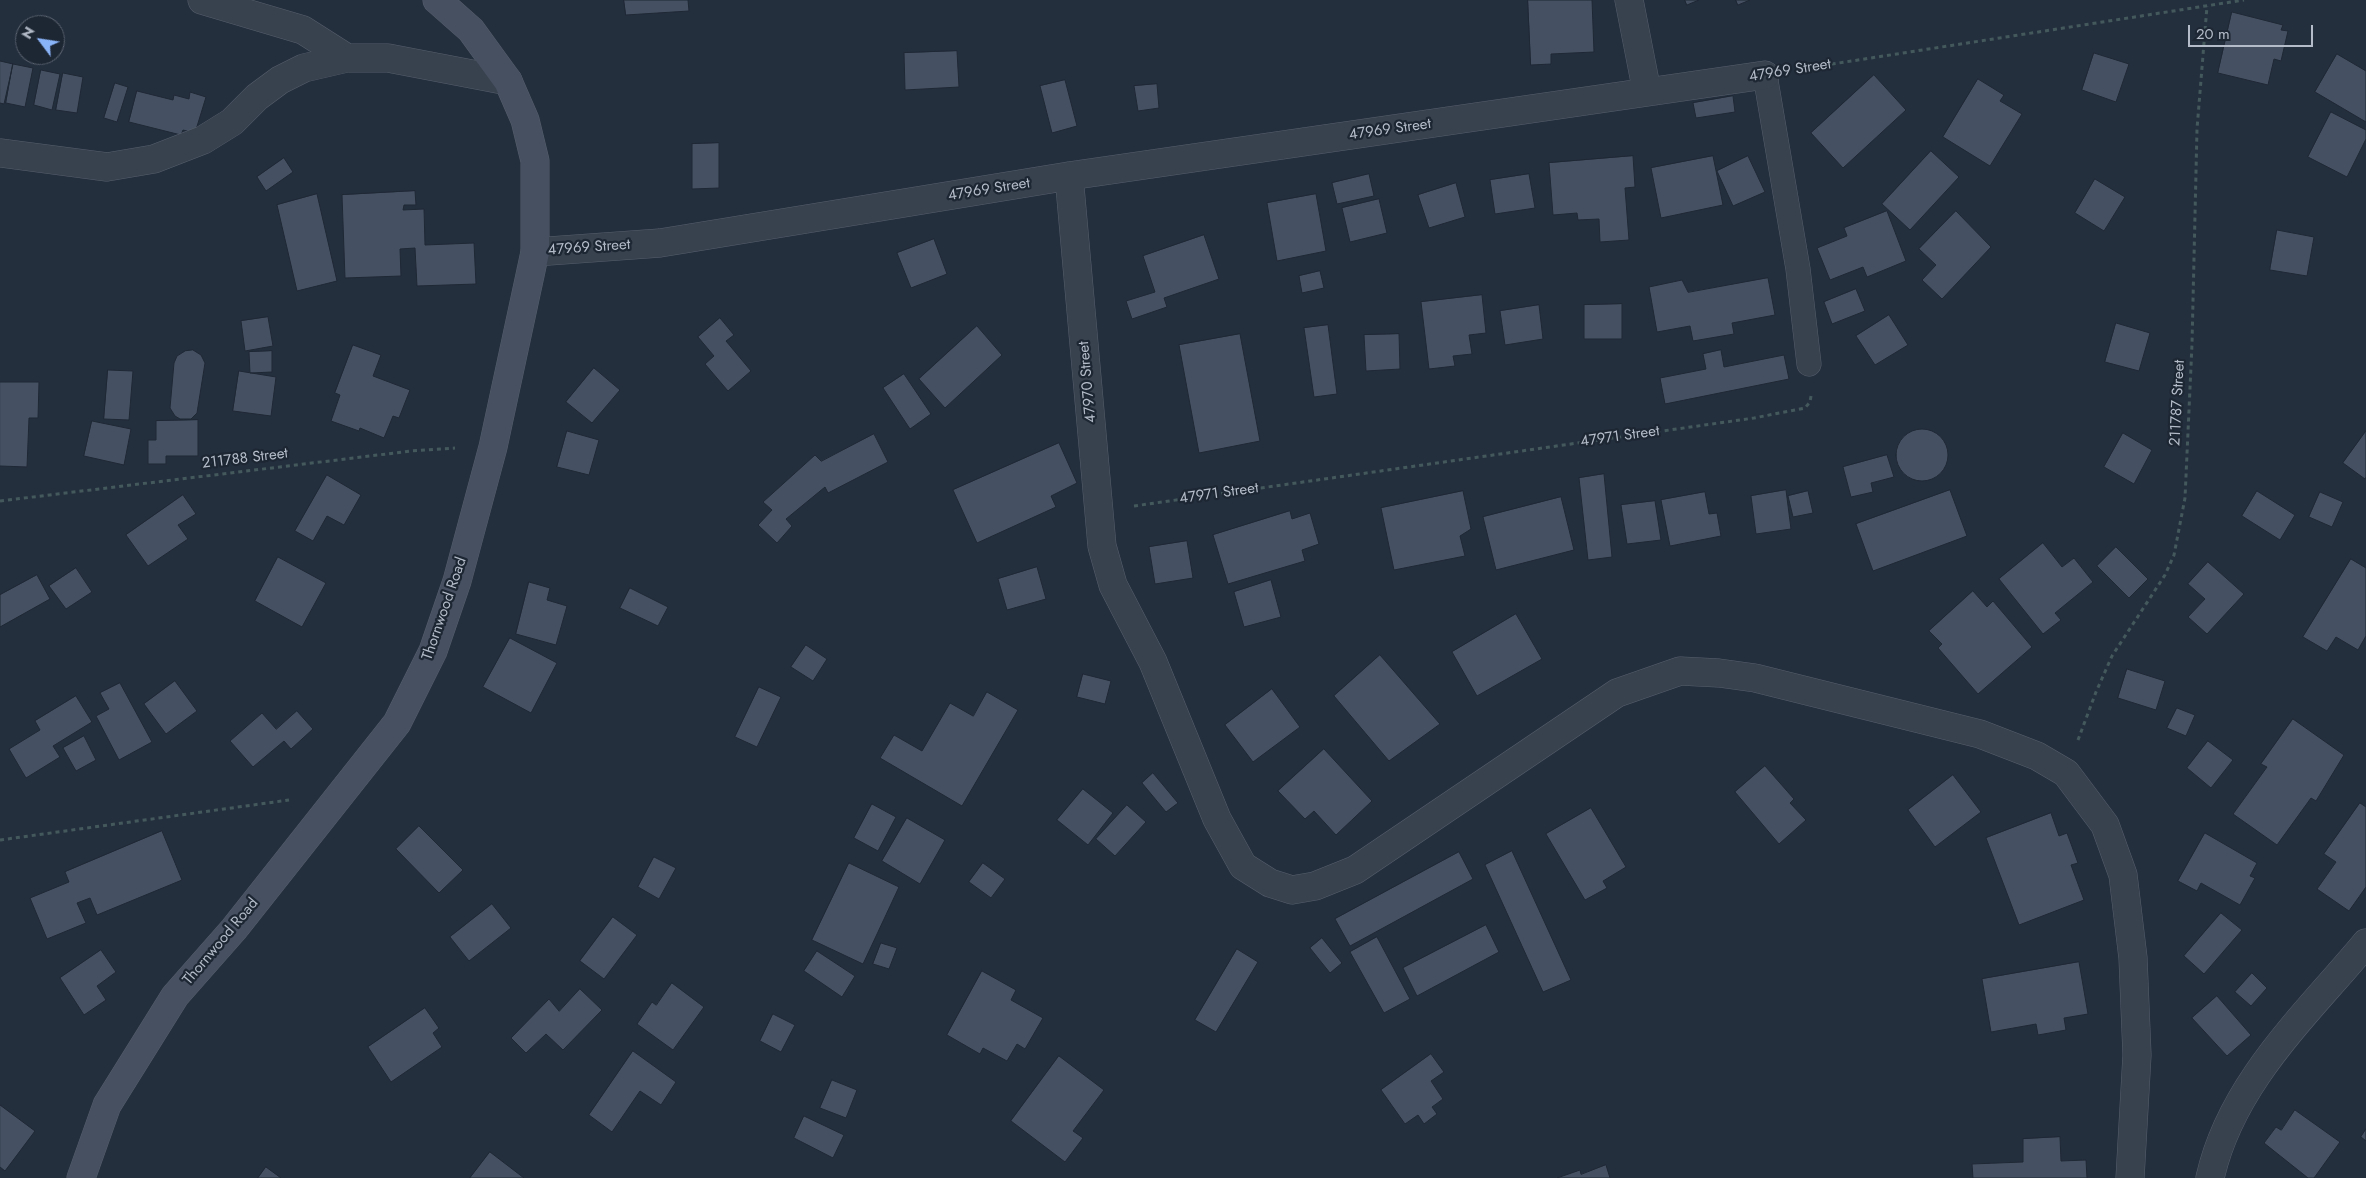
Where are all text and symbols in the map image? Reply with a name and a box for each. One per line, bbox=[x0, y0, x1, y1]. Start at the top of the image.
north arrow bbox=[15, 15, 65, 65]
scale bar bbox=[2191, 15, 2316, 47]
text: N bbox=[17, 23, 39, 43]
text: 20 m bbox=[2196, 23, 2230, 45]
street label: 47969 Street bbox=[1748, 56, 1832, 86]
street label: 47969 Street bbox=[1348, 115, 1432, 145]
street label: 47969 Street bbox=[947, 175, 1031, 205]
street label: 47969 Street bbox=[547, 236, 631, 260]
street label: 47970 Street bbox=[1075, 340, 1101, 424]
street label: 211787 Street bbox=[2167, 360, 2189, 446]
street label: 47971 Street bbox=[1579, 423, 1661, 451]
street label: 211788 Street bbox=[201, 445, 289, 473]
street label: 47971 Street bbox=[1178, 480, 1260, 508]
street label: Thornwood Road bbox=[419, 555, 471, 663]
street label: Thornwood Road bbox=[179, 895, 263, 989]

